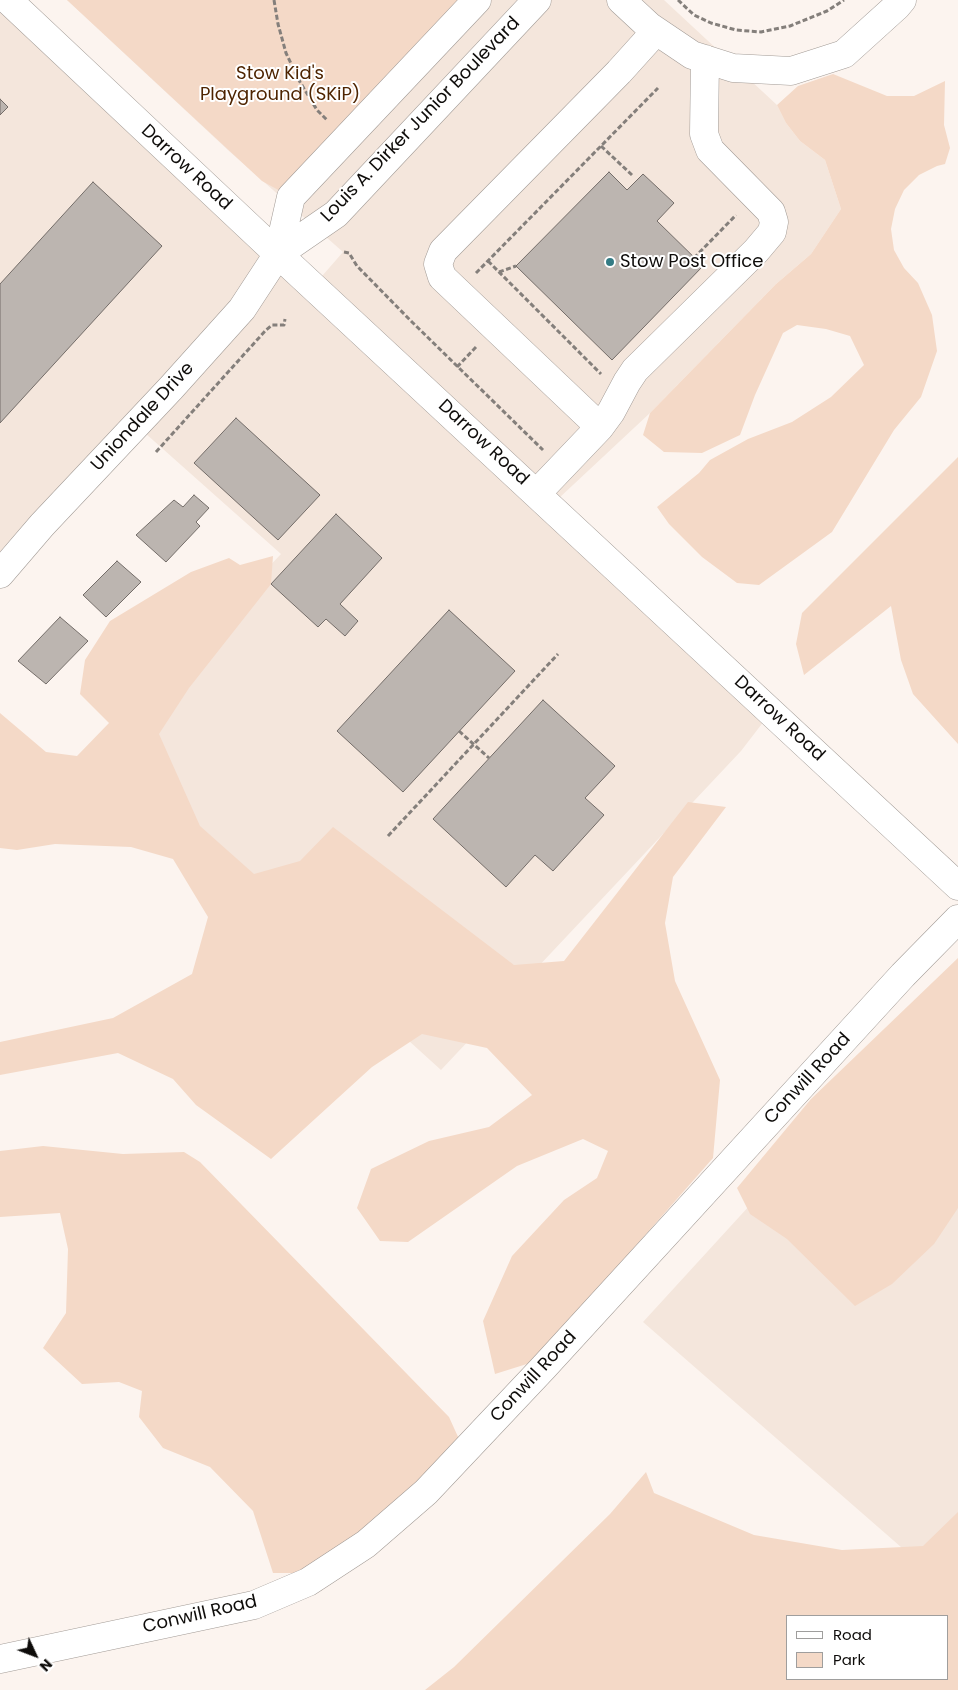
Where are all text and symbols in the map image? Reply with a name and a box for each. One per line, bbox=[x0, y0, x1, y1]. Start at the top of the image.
street label: Louis A. Dirker Junior Boulevard bbox=[317, 13, 525, 227]
park label: Stow Kid's Playground (SKiP) bbox=[200, 63, 360, 106]
street label: Darrow Road bbox=[136, 120, 236, 216]
place label: Stow Post Office bbox=[620, 251, 763, 273]
marker: Stow Post Office bbox=[604, 256, 616, 268]
street label: Uniondale Drive bbox=[87, 358, 199, 476]
street label: Darrow Road bbox=[433, 395, 533, 491]
street label: Darrow Road bbox=[729, 671, 829, 767]
street label: Conwill Road bbox=[760, 1029, 856, 1129]
street label: Conwill Road bbox=[486, 1327, 582, 1427]
street label: Conwill Road bbox=[141, 1591, 259, 1639]
legend bbox=[786, 1615, 948, 1680]
text: Road bbox=[833, 1624, 872, 1645]
north arrow bbox=[10, 1630, 60, 1680]
text: Park bbox=[833, 1649, 865, 1670]
text: N bbox=[35, 1655, 57, 1676]

